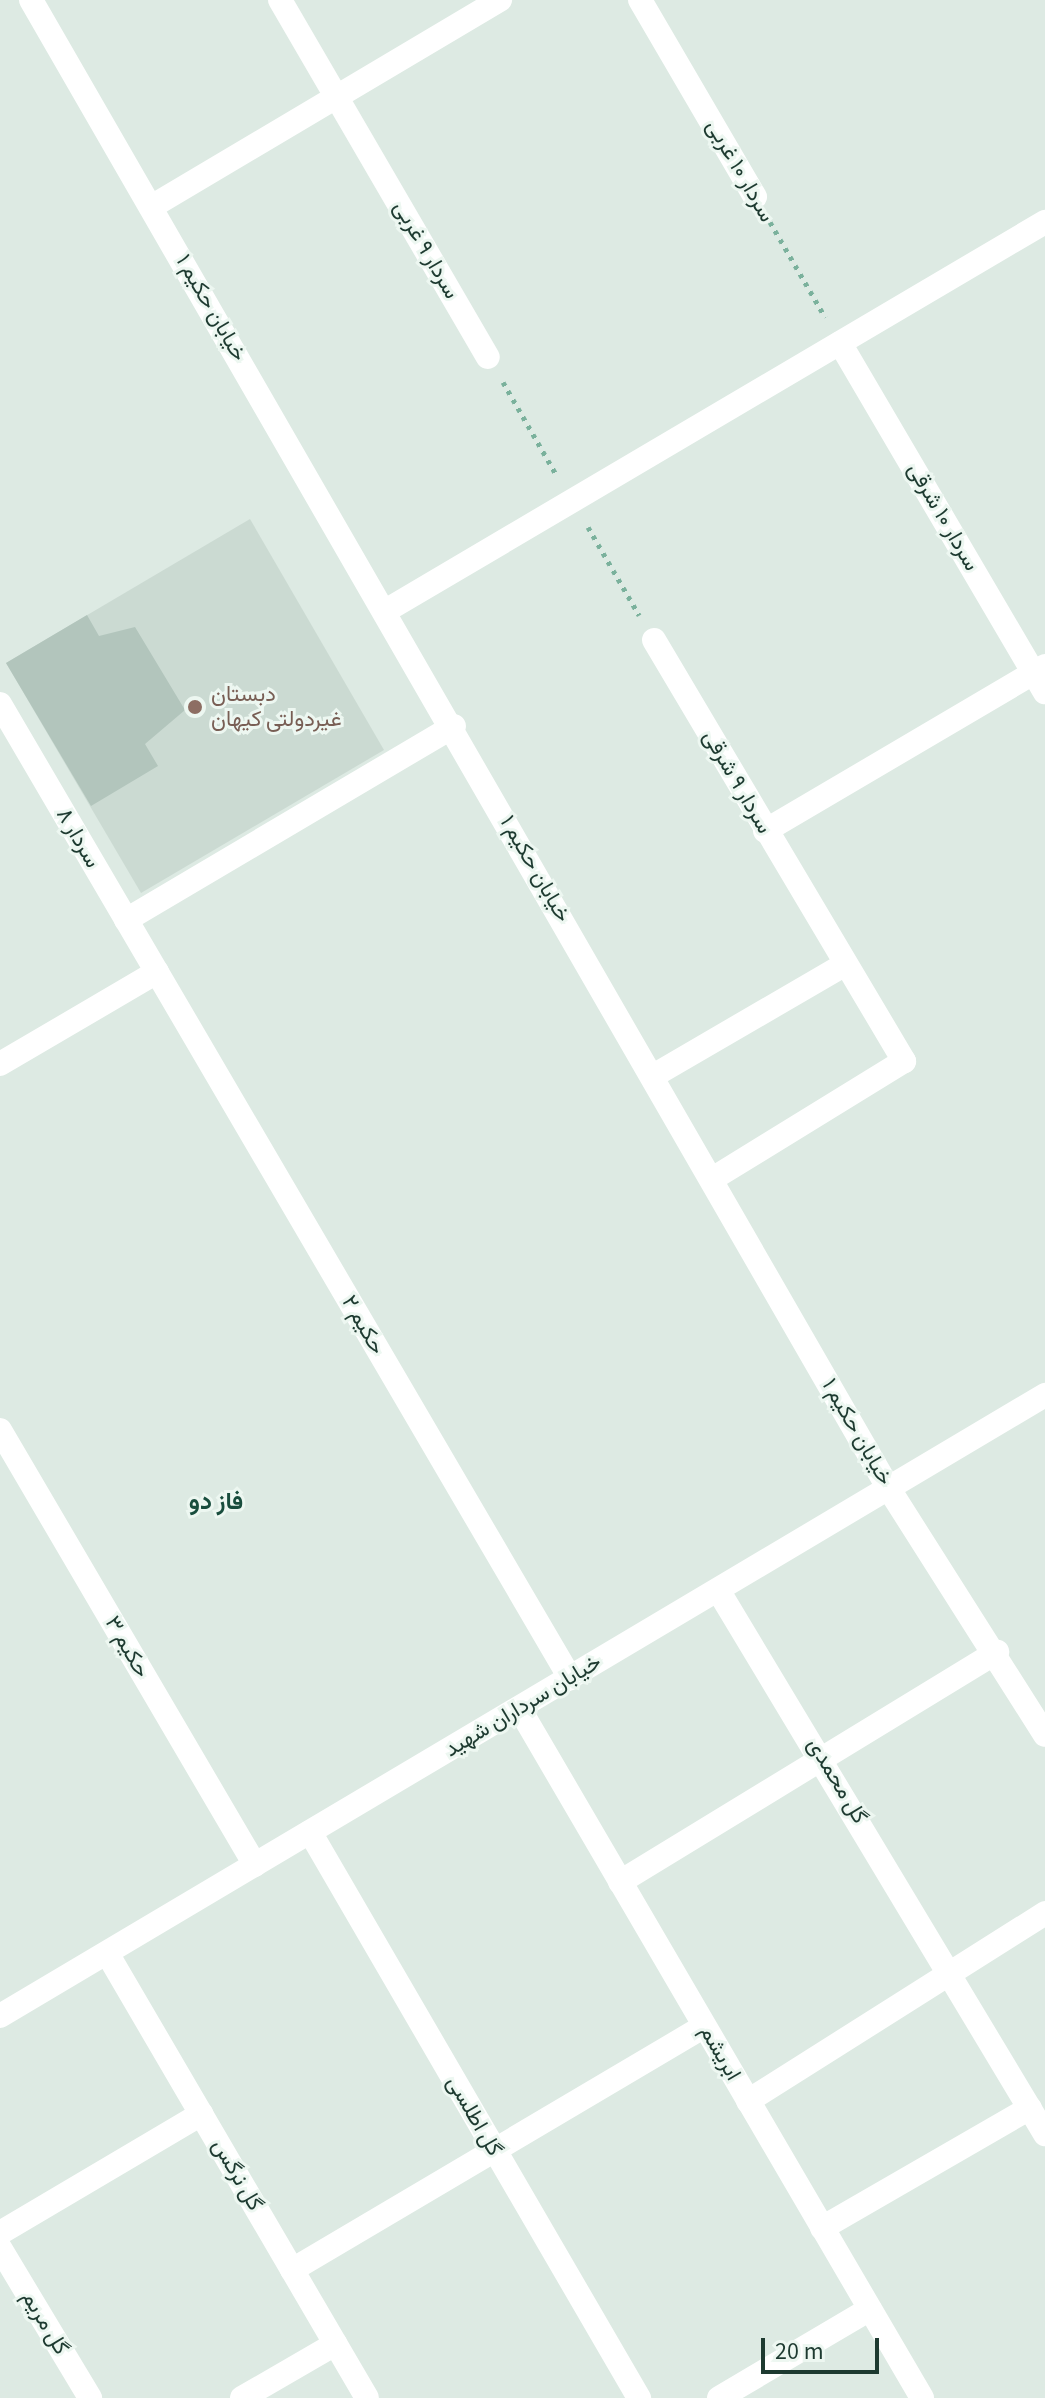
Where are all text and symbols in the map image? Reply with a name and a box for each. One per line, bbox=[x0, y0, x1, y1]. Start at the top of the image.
street label: سردار ۱۰ غربی bbox=[700, 115, 780, 227]
street label: سردار ۹ غربی bbox=[387, 196, 465, 304]
street label: خیابان حکیم ۱ bbox=[170, 250, 252, 366]
street label: سردار ۱۰ شرقی bbox=[901, 458, 985, 576]
place label: دبستان غیردولتی کیهان bbox=[211, 681, 342, 732]
marker: دبستان غیردولتی کیهان bbox=[186, 698, 204, 716]
street label: سردار ۹ شرقی bbox=[697, 725, 777, 839]
street label: سردار ۸ bbox=[50, 803, 106, 873]
street label: خیابان حکیم ۱ bbox=[494, 811, 576, 927]
street label: حکیم ۲ bbox=[336, 1291, 390, 1359]
street label: خیابان حکیم ۱ bbox=[816, 1374, 898, 1490]
district label: فاز دو bbox=[189, 1488, 243, 1516]
street label: حکیم ۳ bbox=[99, 1611, 155, 1683]
street label: خیابان سرداران شهید bbox=[440, 1649, 606, 1763]
street label: گل محمدی bbox=[801, 1733, 873, 1829]
street label: ابریشم bbox=[694, 2021, 746, 2085]
street label: گل اطلسی bbox=[441, 2071, 507, 2161]
street label: گل نرگس bbox=[206, 2134, 268, 2216]
street label: گل مریم bbox=[16, 2286, 74, 2360]
scale bar bbox=[765, 2322, 883, 2372]
text: 20 m bbox=[775, 2334, 824, 2369]

